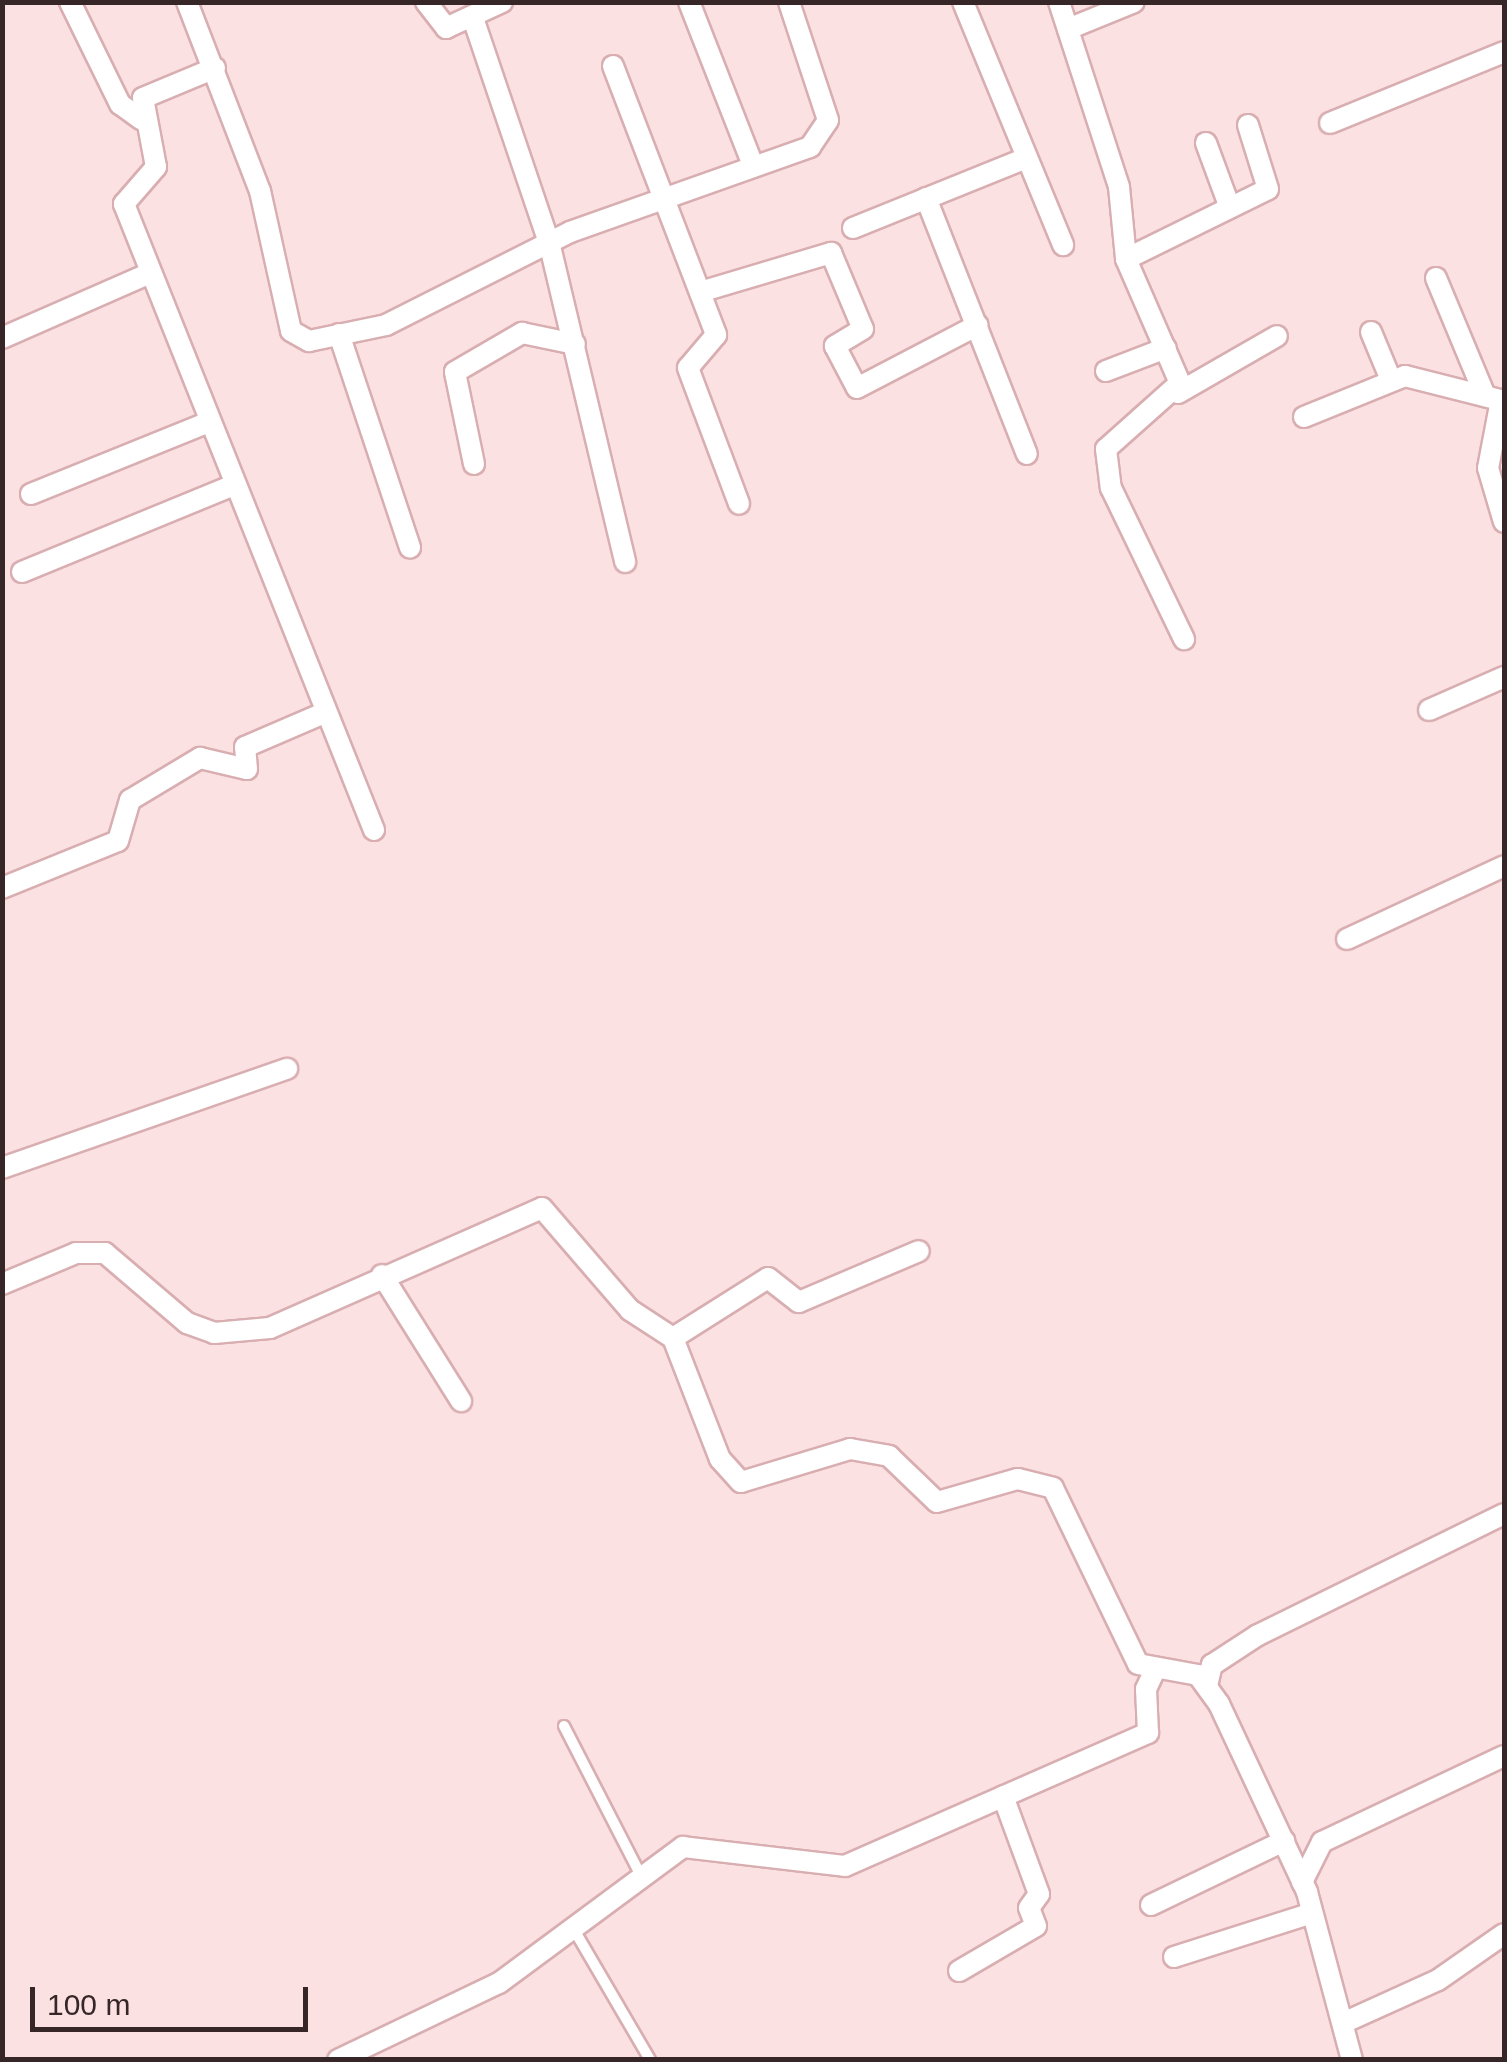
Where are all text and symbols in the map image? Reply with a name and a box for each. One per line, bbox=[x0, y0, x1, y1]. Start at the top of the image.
scale bar bbox=[35, 1967, 312, 2029]
text: 100 m bbox=[47, 1988, 130, 2021]

